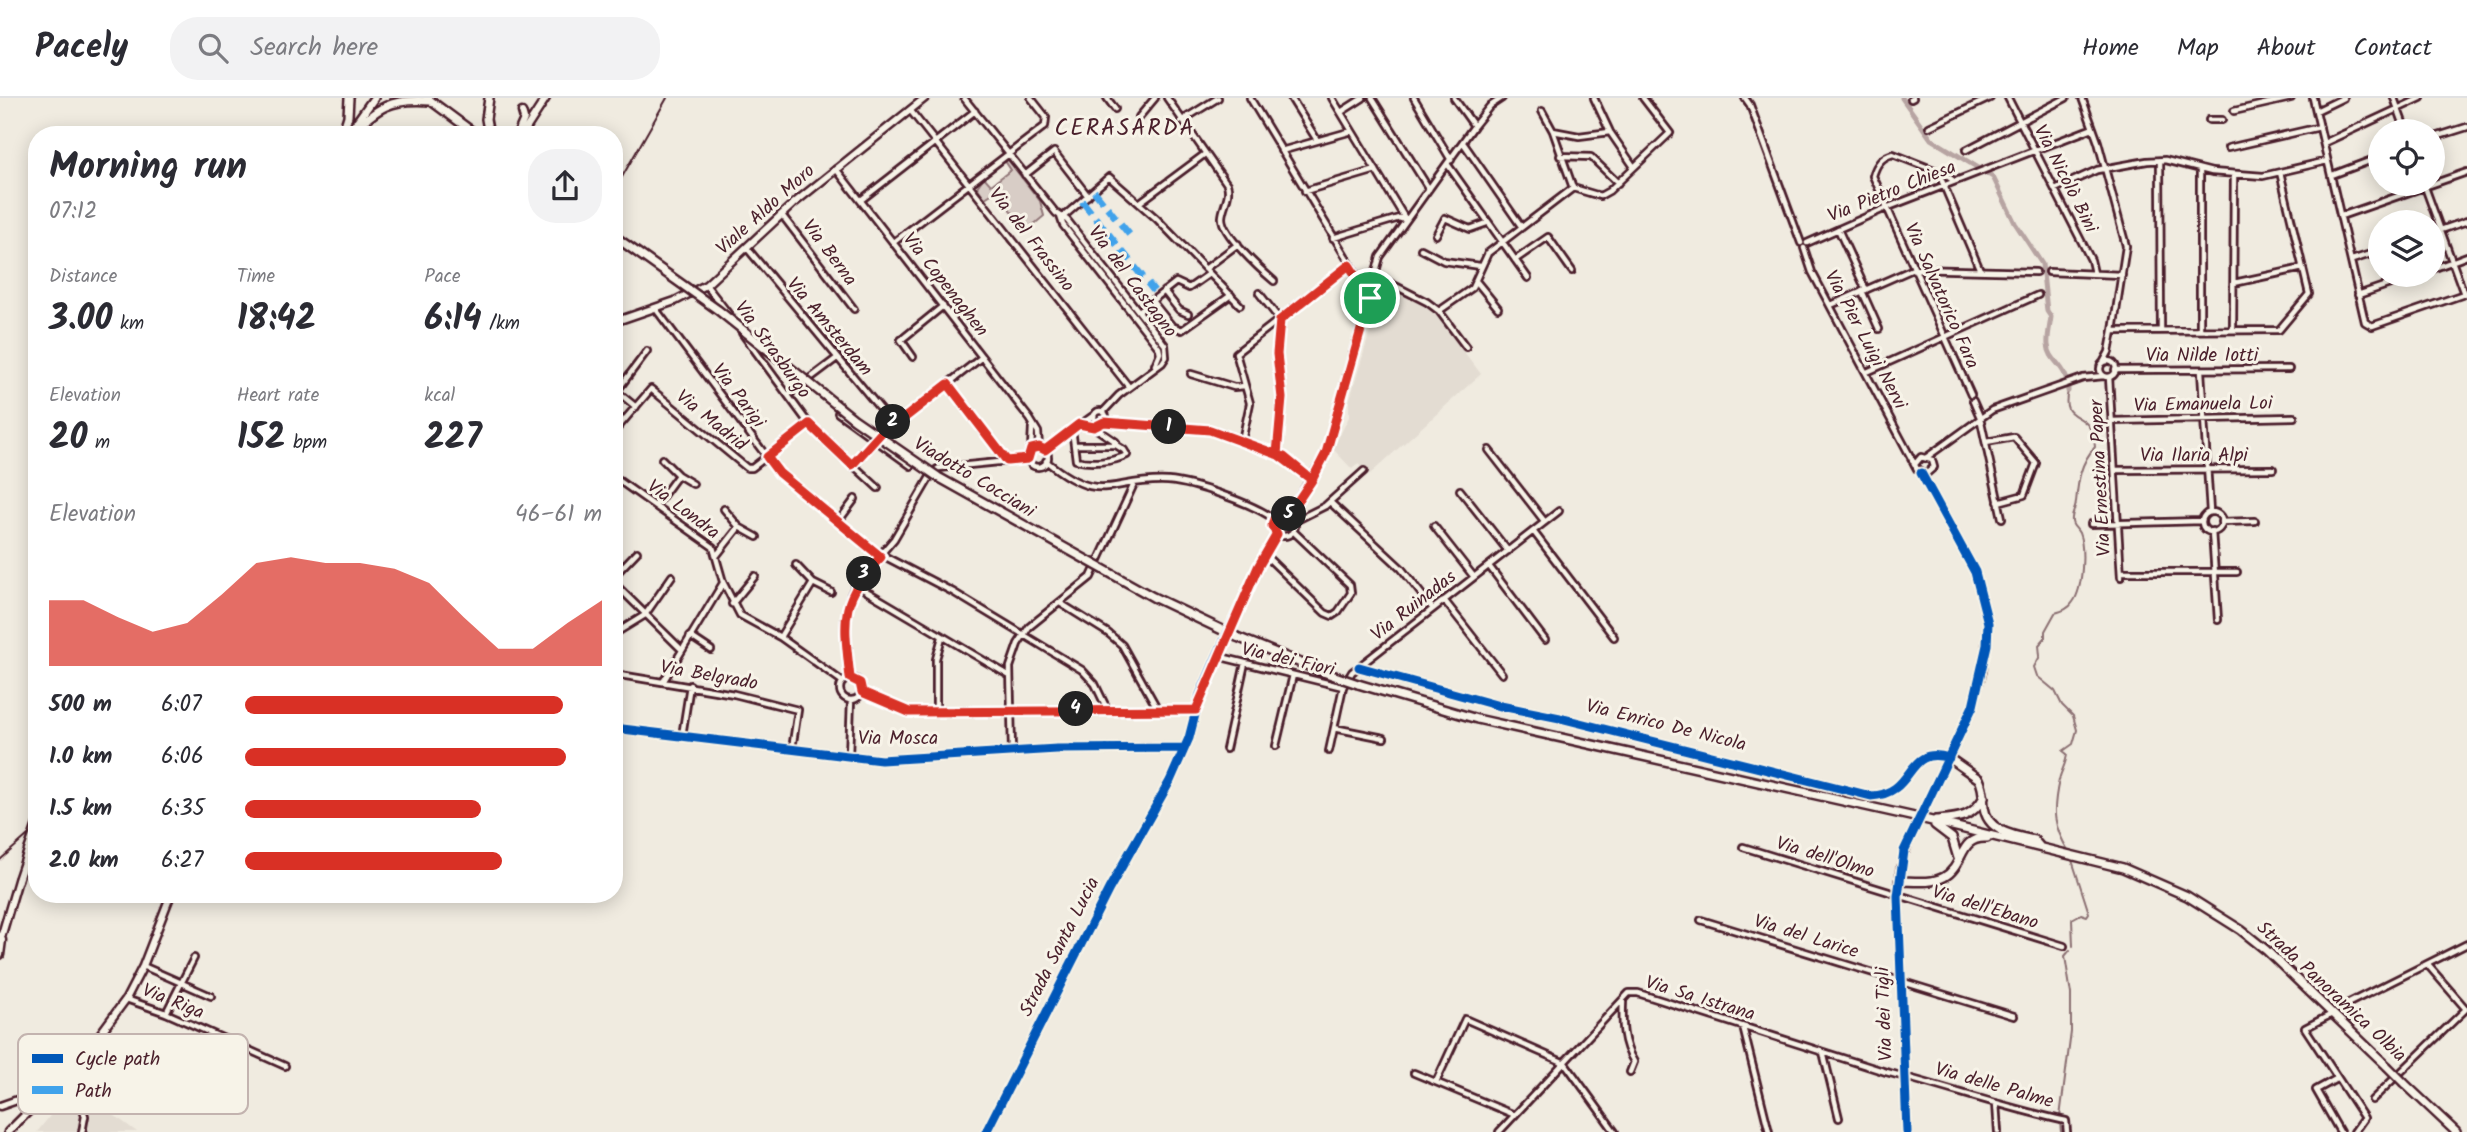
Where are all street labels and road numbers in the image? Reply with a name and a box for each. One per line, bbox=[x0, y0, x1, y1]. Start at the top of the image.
street label: Via Nicolò Bini bbox=[2025, 120, 2106, 240]
street label: Via Pietro Chiesa bbox=[1823, 153, 1961, 231]
street label: Viale Aldo Moro bbox=[710, 157, 822, 263]
street label: Via del Frassino bbox=[980, 181, 1082, 299]
street label: Via Berna bbox=[794, 213, 864, 293]
street label: Via Salvatorico Fara bbox=[1895, 218, 1987, 374]
street label: Via del Castagno bbox=[1080, 220, 1184, 344]
street label: Via Copenaghen bbox=[894, 226, 996, 344]
street label: Via Pier Luigi Nervi bbox=[1816, 265, 1915, 416]
street label: Via Amsterdam bbox=[778, 271, 880, 383]
street label: Via Strasburgo bbox=[726, 295, 818, 405]
street label: Via Nilde Iotti bbox=[2146, 341, 2260, 371]
street label: Via Parigi bbox=[704, 357, 773, 436]
street label: Via Madrid bbox=[669, 383, 754, 460]
street label: Via Emanuela Loi bbox=[2133, 389, 2274, 421]
street label: Via Ernestina Paper bbox=[2082, 397, 2120, 557]
street label: Viadotto Cocciani bbox=[907, 430, 1042, 527]
street label: Via Ilaria Alpi bbox=[2140, 441, 2249, 471]
street label: Via Londra bbox=[640, 472, 726, 548]
street label: Via Ruinadas bbox=[1365, 563, 1463, 649]
street label: Via dei Fiori bbox=[1238, 635, 1339, 686]
street label: Via Belgrado bbox=[658, 653, 760, 699]
street label: Via Enrico De Nicola bbox=[1583, 692, 1749, 760]
street label: Via Mosca bbox=[858, 724, 938, 754]
street label: Via dell'Olmo bbox=[1772, 829, 1878, 887]
street label: Strada Santa Lucia bbox=[1012, 872, 1108, 1022]
street label: Via dell'Ebano bbox=[1928, 878, 2042, 938]
street label: Via del Larice bbox=[1750, 907, 1863, 967]
street label: Strada Panoramica Olbia bbox=[2249, 914, 2413, 1070]
street label: Via dei Tigli bbox=[1868, 965, 1902, 1062]
street label: Via Sa Istrana bbox=[1641, 968, 1759, 1030]
street label: Via Riga bbox=[137, 976, 209, 1028]
street label: Via delle Palme bbox=[1931, 1055, 2057, 1117]

